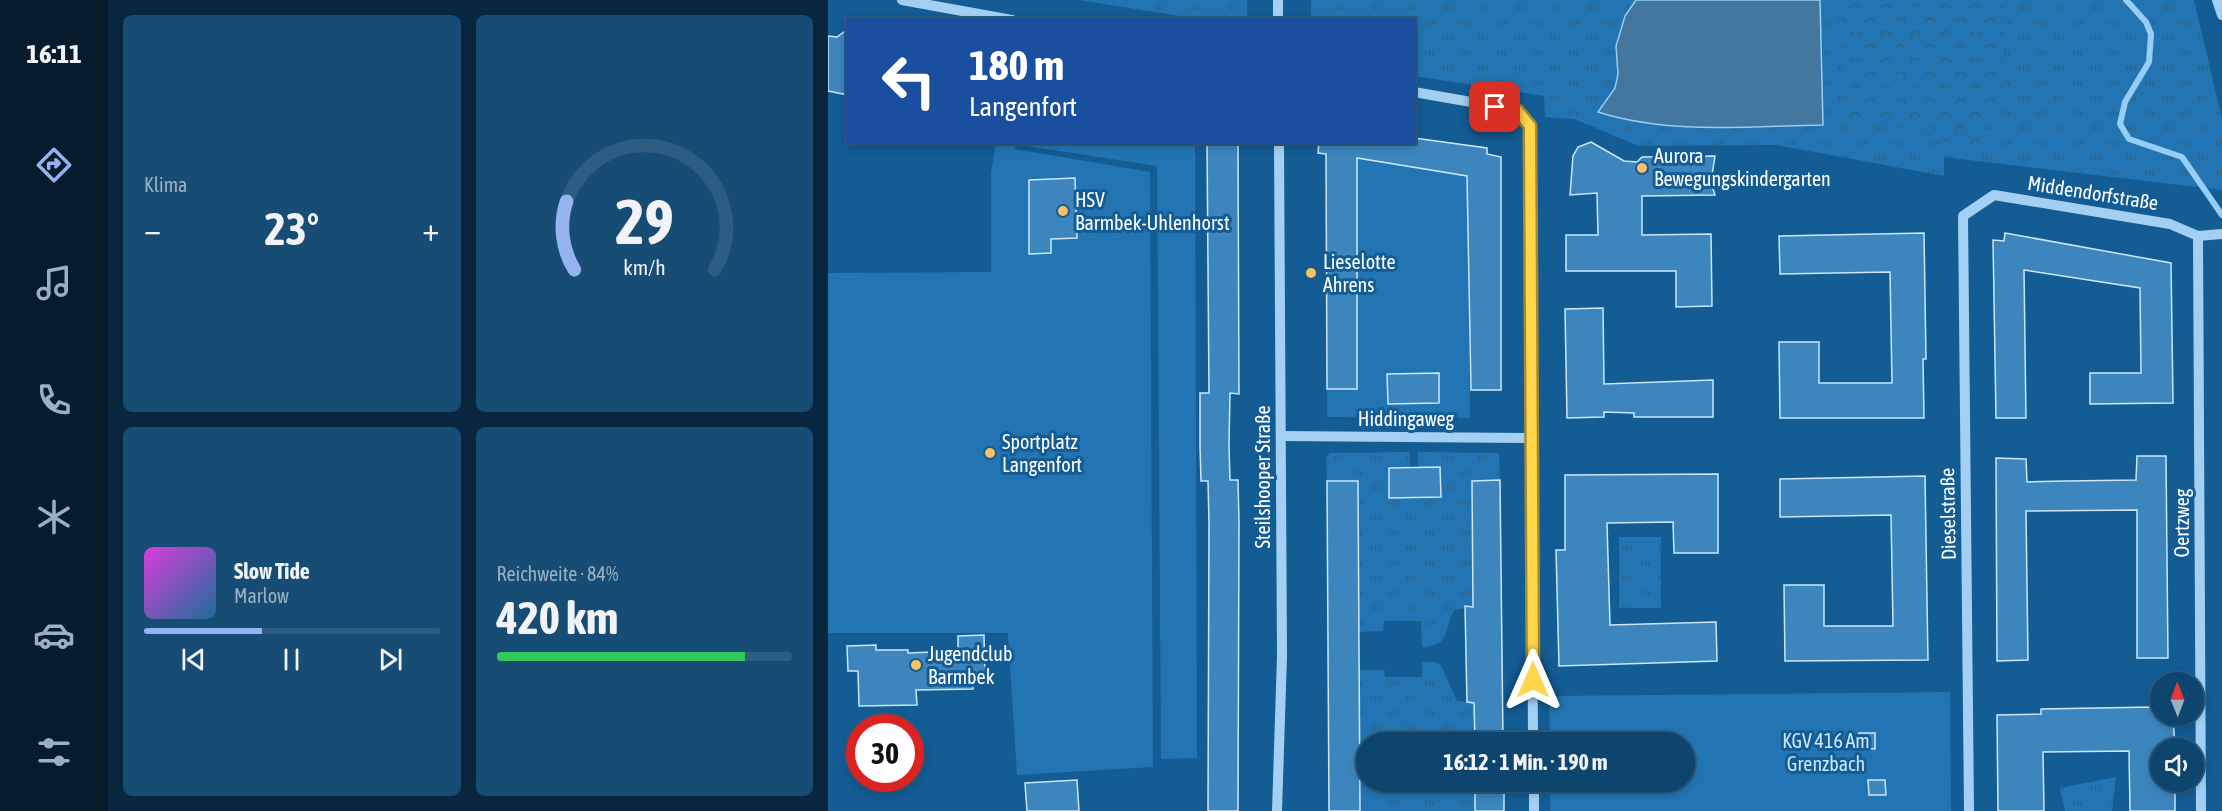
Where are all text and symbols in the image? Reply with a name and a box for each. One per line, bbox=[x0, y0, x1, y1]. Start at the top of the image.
text: 16:11 bbox=[26, 38, 82, 69]
text: 180 m bbox=[969, 41, 1064, 89]
icon: left bbox=[870, 42, 948, 120]
pin bbox=[1469, 81, 1520, 132]
icon: arrive bbox=[1478, 90, 1511, 123]
text: Langenfort bbox=[969, 91, 1077, 122]
icon: directions bbox=[33, 144, 75, 186]
place label: Aurora Bewegungskindergarten bbox=[1654, 144, 1831, 190]
marker: Aurora Bewegungskindergarten bbox=[1635, 161, 1649, 175]
street label: Middendorfstraße bbox=[2026, 171, 2160, 214]
text: Klima bbox=[144, 173, 187, 196]
text: 29 bbox=[615, 186, 674, 257]
place label: HSV Barmbek-Uhlenhorst bbox=[1075, 188, 1230, 234]
text: 23° bbox=[264, 203, 319, 255]
marker: HSV Barmbek-Uhlenhorst bbox=[1056, 204, 1070, 218]
text: − bbox=[144, 210, 161, 248]
text: + bbox=[422, 210, 439, 248]
place label: Lieselotte Ahrens bbox=[1323, 250, 1395, 296]
text: km/h bbox=[623, 256, 666, 281]
icon: music bbox=[33, 262, 75, 304]
marker: Lieselotte Ahrens bbox=[1304, 266, 1318, 280]
icon: phone bbox=[33, 379, 75, 421]
street label: Steilshooper Straße bbox=[1251, 405, 1274, 549]
street label: Hiddingaweg bbox=[1358, 407, 1455, 430]
place label: Sportplatz Langenfort bbox=[1002, 430, 1082, 476]
marker: Sportplatz Langenfort bbox=[983, 446, 997, 460]
street label: Dieselstraße bbox=[1935, 468, 1960, 560]
street label: Oertzweg bbox=[2170, 488, 2193, 557]
icon: climate bbox=[33, 496, 75, 538]
text: Slow Tide bbox=[234, 558, 310, 584]
text: Reichweite · 84% bbox=[497, 562, 618, 585]
text: Marlow bbox=[234, 584, 289, 607]
text: 420 km bbox=[497, 592, 618, 644]
icon: car bbox=[33, 614, 75, 656]
place label: Jugendclub Barmbek bbox=[928, 642, 1012, 688]
icon: previous bbox=[177, 643, 210, 676]
icon: pause bbox=[275, 643, 308, 676]
icon: next bbox=[374, 643, 407, 676]
position arrow bbox=[1501, 648, 1565, 712]
marker: Jugendclub Barmbek bbox=[909, 658, 923, 672]
north arrow bbox=[2150, 672, 2204, 726]
map controls bbox=[2150, 672, 2204, 792]
speed limit sign: 30 bbox=[846, 714, 924, 792]
park label: KGV 416 Am Grenzbach bbox=[1782, 729, 1870, 775]
icon: filters bbox=[33, 731, 75, 773]
button: sound bbox=[2150, 738, 2204, 792]
text: 16:12 · 1 Min. · 190 m bbox=[1443, 749, 1608, 775]

